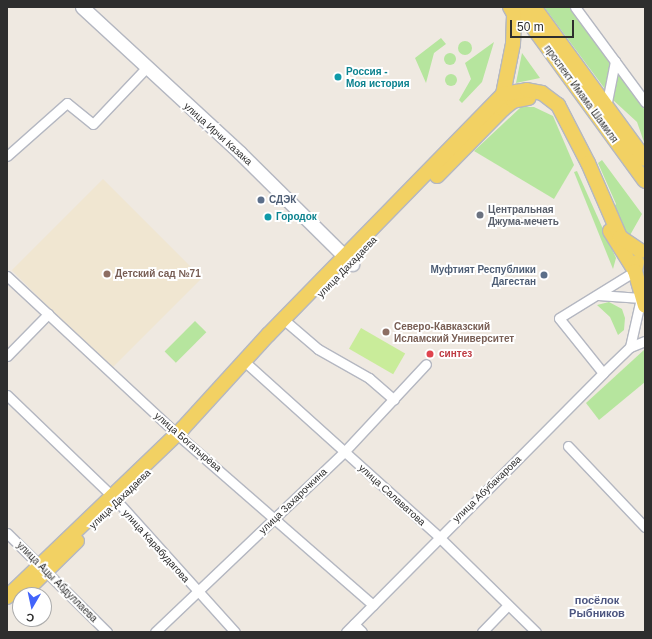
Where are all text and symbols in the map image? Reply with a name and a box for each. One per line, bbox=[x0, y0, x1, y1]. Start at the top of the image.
scale bar bbox=[512, 12, 576, 38]
text: 50 m bbox=[517, 20, 544, 34]
street label: проспект Имама Шамиля bbox=[542, 43, 620, 145]
place label: Россия - Моя история bbox=[346, 65, 410, 88]
marker: Россия - Моя история bbox=[333, 72, 343, 82]
street label: улица Ирчи Казака bbox=[181, 100, 255, 168]
place label: СДЭК bbox=[269, 194, 296, 206]
marker: СДЭК bbox=[256, 195, 266, 205]
place label: Центральная Джума-мечеть bbox=[488, 203, 559, 226]
marker: Центральная Джума-мечеть bbox=[475, 210, 485, 220]
place label: Городок bbox=[276, 211, 317, 223]
marker: Городок bbox=[263, 212, 273, 222]
street label: улица Дахадаева bbox=[315, 234, 379, 300]
place label: Муфтият Республики Дагестан bbox=[430, 263, 536, 286]
place label: Детский сад №71 bbox=[115, 268, 201, 280]
marker: Детский сад №71 bbox=[102, 269, 112, 279]
marker: Муфтият Республики Дагестан bbox=[539, 270, 549, 280]
place label: Северо-Кавказский Исламский Университет bbox=[394, 320, 514, 344]
marker: Северо-Кавказский Исламский Университет bbox=[381, 327, 391, 337]
marker: синтез bbox=[424, 348, 436, 360]
place label: синтез bbox=[439, 348, 472, 360]
street label: улица Богатырёва bbox=[152, 410, 224, 474]
street label: улица Абубакарова bbox=[450, 453, 524, 525]
street label: улица Салаватова bbox=[356, 462, 428, 528]
street label: улица Захарочкина bbox=[257, 466, 329, 536]
street label: улица Дахадаева bbox=[87, 467, 153, 531]
street label: улица Карабудагова bbox=[120, 507, 192, 585]
street label: улица Ацы Абдуллаева bbox=[14, 539, 100, 625]
north arrow bbox=[12, 587, 52, 627]
district label: посёлок Рыбников bbox=[569, 594, 625, 620]
text: С bbox=[25, 611, 35, 624]

